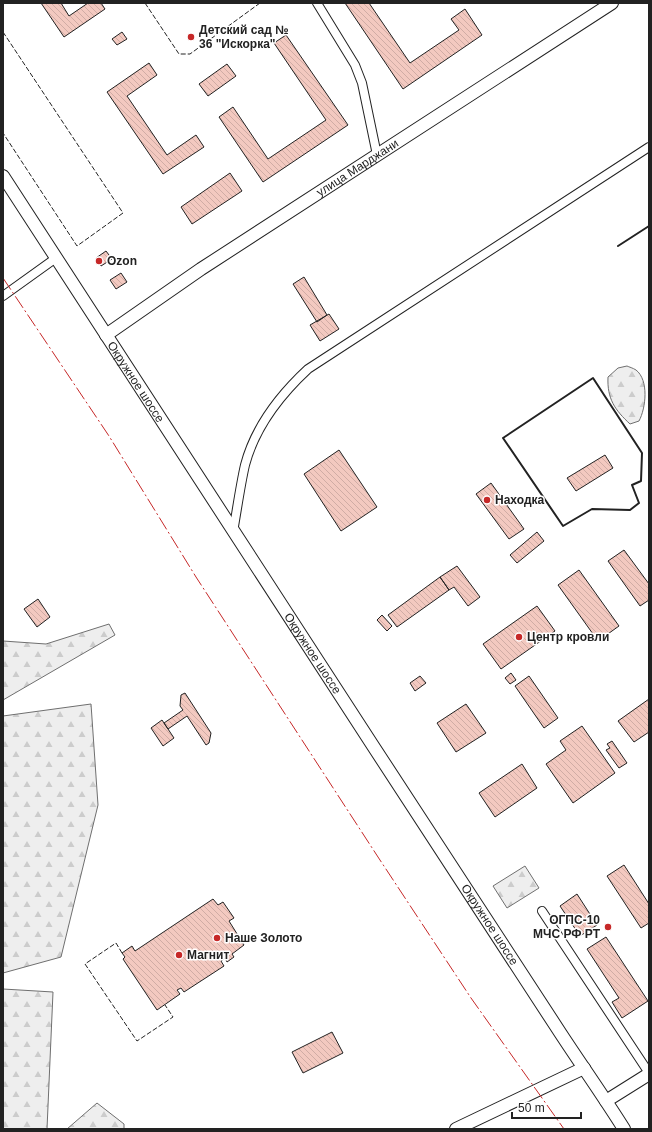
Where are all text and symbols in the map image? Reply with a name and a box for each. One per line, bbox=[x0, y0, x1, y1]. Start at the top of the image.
place label: Детский сад № 36 "Искорка" bbox=[199, 23, 289, 51]
marker: Детский сад № 36 "Искорка" bbox=[186, 32, 196, 42]
street label: улица Марджани bbox=[314, 136, 401, 199]
place label: Ozon bbox=[107, 254, 137, 268]
marker: Ozon bbox=[94, 256, 104, 266]
street label: Окружное шоссе bbox=[104, 339, 167, 425]
place label: Находка bbox=[495, 493, 545, 507]
marker: Находка bbox=[482, 495, 492, 505]
street label: Окружное шоссе bbox=[281, 610, 344, 697]
place label: Центр кровли bbox=[527, 630, 609, 644]
marker: Центр кровли bbox=[514, 632, 524, 642]
street label: Окружное шоссе bbox=[458, 882, 521, 968]
place label: ОГПС-10 МЧС РФ РТ bbox=[533, 913, 601, 941]
marker: ОГПС-10 МЧС РФ РТ bbox=[603, 922, 613, 932]
place label: Наше Золото bbox=[225, 931, 302, 945]
marker: Наше Золото bbox=[212, 933, 222, 943]
place label: Магнит bbox=[187, 948, 229, 962]
marker: Магнит bbox=[174, 950, 184, 960]
scale bar bbox=[512, 1094, 581, 1120]
text: 50 m bbox=[518, 1101, 545, 1115]

